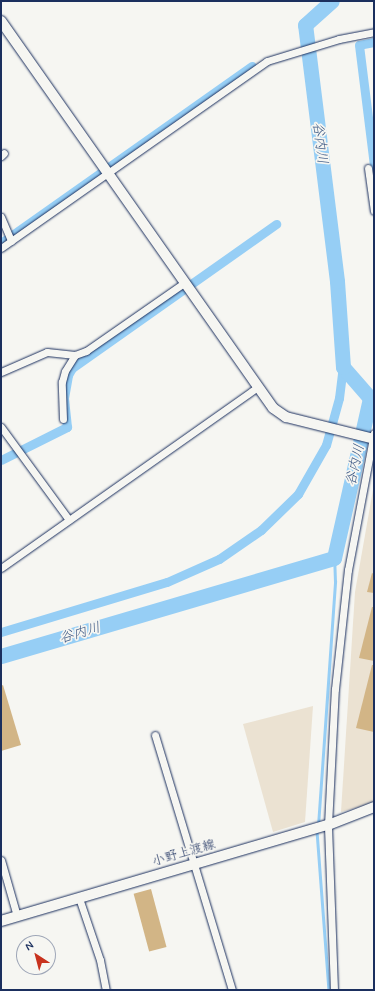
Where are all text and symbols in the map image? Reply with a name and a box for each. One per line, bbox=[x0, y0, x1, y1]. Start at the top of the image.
water label: 谷内川 bbox=[309, 121, 331, 165]
water label: 谷内川 bbox=[342, 443, 368, 487]
water label: 谷内川 bbox=[57, 619, 103, 647]
street label: 小野上渡線 bbox=[151, 838, 217, 870]
north arrow bbox=[16, 935, 56, 975]
text: N bbox=[22, 938, 37, 954]

